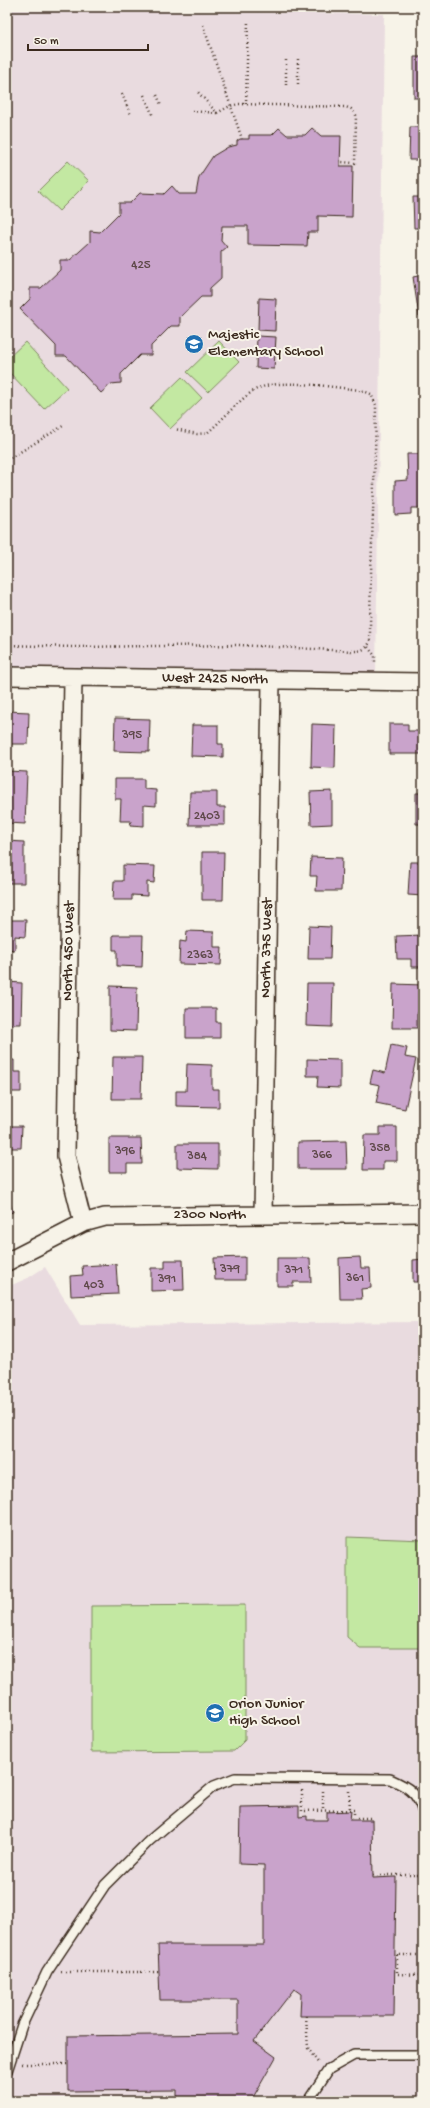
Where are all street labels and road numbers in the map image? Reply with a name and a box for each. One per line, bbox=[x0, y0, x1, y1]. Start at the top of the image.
street label: West 2425 North bbox=[162, 669, 268, 689]
street label: North 375 West bbox=[257, 896, 277, 998]
street label: North 450 West bbox=[59, 899, 79, 1001]
street label: 2300 North bbox=[174, 1206, 246, 1224]

